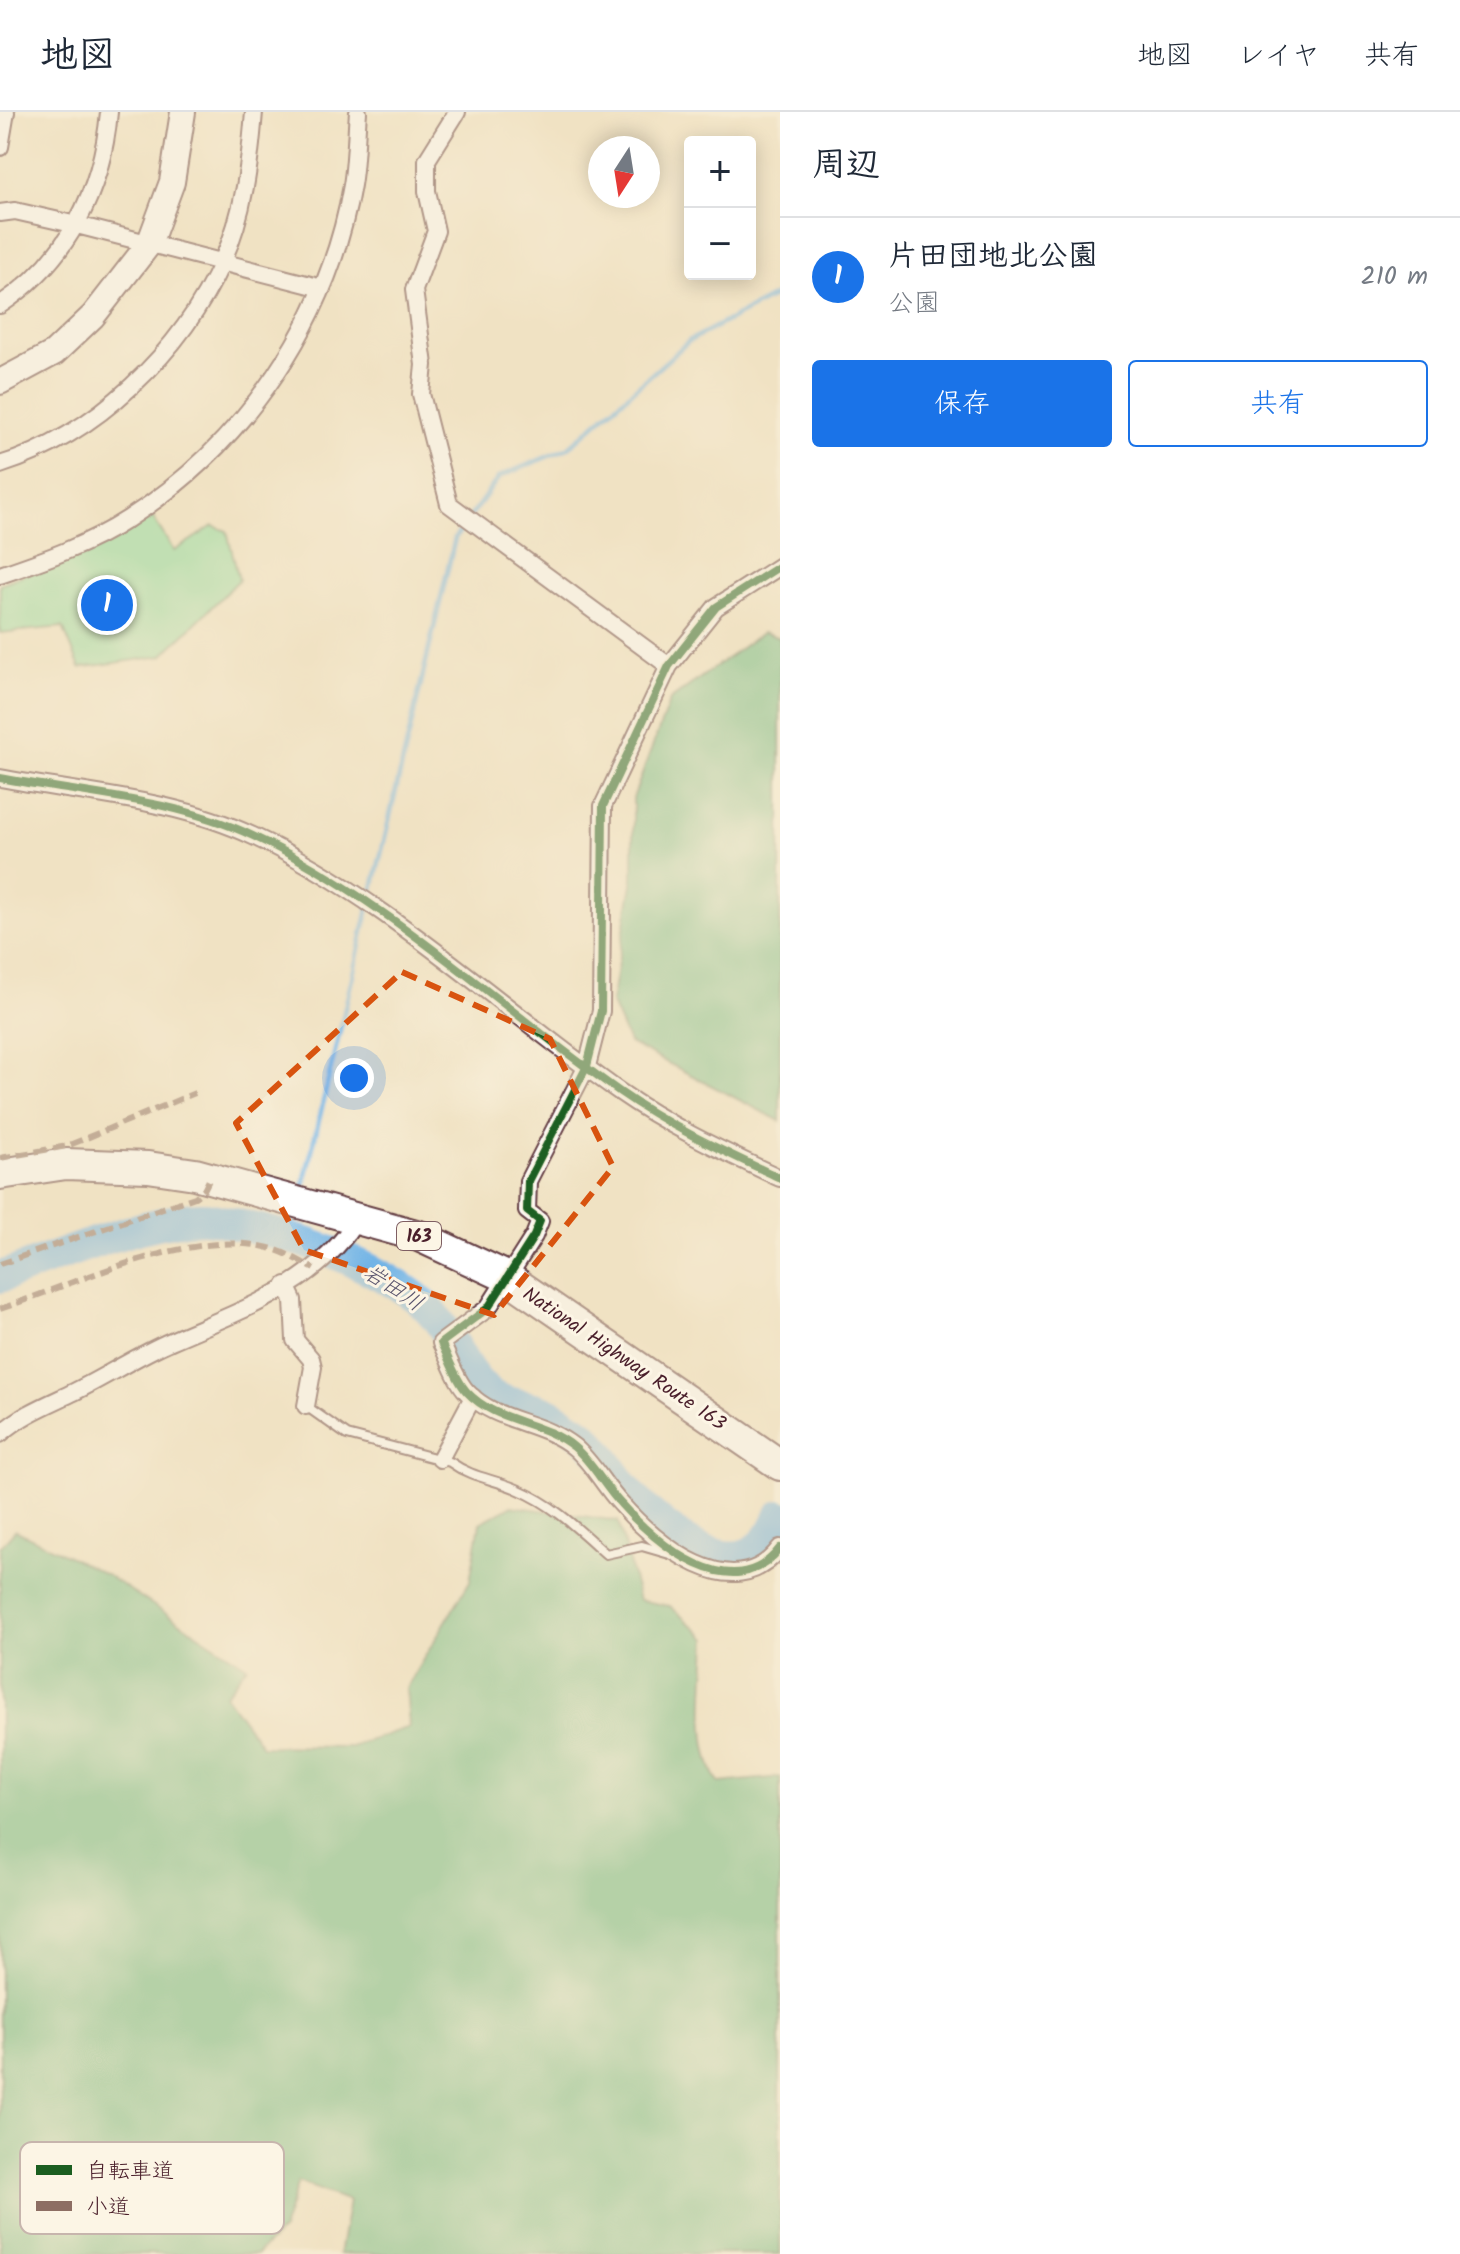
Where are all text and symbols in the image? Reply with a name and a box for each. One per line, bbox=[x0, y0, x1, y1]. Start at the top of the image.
text: 地図 bbox=[40, 27, 116, 87]
text: 地図 bbox=[1137, 34, 1193, 79]
text: レイヤ bbox=[1237, 34, 1320, 79]
text: 共有 bbox=[1364, 34, 1420, 79]
north arrow bbox=[588, 136, 660, 208]
map controls bbox=[684, 136, 756, 280]
button: + bbox=[684, 136, 756, 208]
text: 周辺 bbox=[812, 139, 880, 193]
button: − bbox=[684, 208, 756, 280]
text: 片田団地北公園 bbox=[888, 233, 1098, 281]
text: 1 bbox=[834, 256, 842, 298]
text: 210 m bbox=[1361, 256, 1428, 298]
text: 公園 bbox=[888, 283, 940, 325]
button: 保存 bbox=[812, 360, 1112, 447]
button: 共有 bbox=[1128, 360, 1428, 447]
pin: 1 bbox=[81, 575, 133, 635]
your location bbox=[334, 1058, 374, 1098]
road number: 163 bbox=[397, 1222, 441, 1250]
water label: 岩田川 bbox=[355, 1256, 430, 1322]
street label: National Highway Route 163 bbox=[515, 1279, 732, 1440]
legend bbox=[20, 2142, 284, 2234]
text: 自転車道 bbox=[86, 2155, 174, 2190]
text: 小道 bbox=[86, 2191, 130, 2226]

